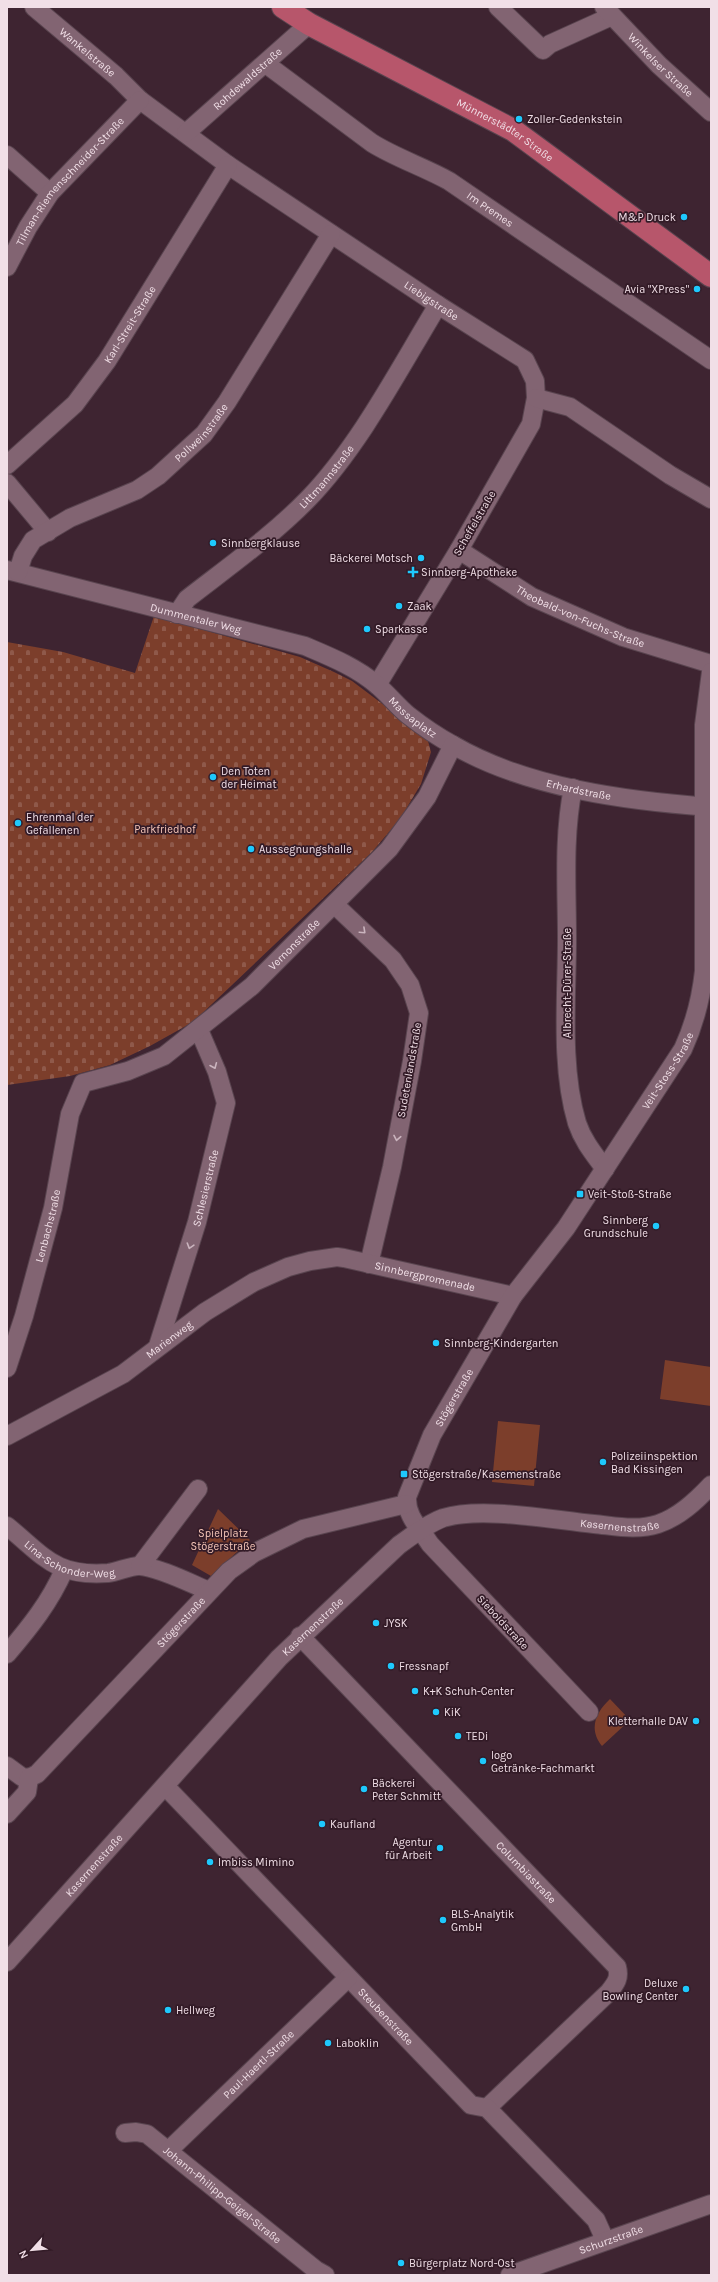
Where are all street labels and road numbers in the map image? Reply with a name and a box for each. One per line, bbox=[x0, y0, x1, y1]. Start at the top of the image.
street label: Wankelstraße bbox=[56, 25, 118, 80]
street label: Winkelser Straße bbox=[625, 30, 696, 100]
street label: Rohdewaldstraße bbox=[211, 45, 285, 113]
street label: Münnerstädter Straße bbox=[454, 96, 556, 165]
street label: Tilman-Riemenschneider-Straße bbox=[13, 114, 127, 248]
street label: Im Premes bbox=[464, 189, 516, 230]
street label: Liebigstraße bbox=[402, 278, 461, 324]
street label: Karl-Streit-Straße bbox=[101, 283, 159, 366]
street label: Pollweinstraße bbox=[172, 401, 231, 465]
street label: Littmannstraße bbox=[296, 442, 357, 511]
street label: Scheffelstraße bbox=[450, 488, 499, 558]
street label: Theobald-von-Fuchs-Straße bbox=[514, 583, 647, 650]
street label: Dummentaler Weg bbox=[149, 601, 244, 637]
street label: Massaplatz bbox=[386, 694, 439, 741]
street label: Erhardstraße bbox=[545, 777, 612, 803]
street label: Vernonstraße bbox=[266, 916, 323, 973]
street label: Albrecht-Dürer-Straße bbox=[561, 927, 574, 1038]
street label: Sudetenlandstraße bbox=[395, 1021, 424, 1119]
street label: Veit-Stoss-Straße bbox=[639, 1030, 696, 1112]
street label: Schlesierstraße bbox=[190, 1148, 222, 1228]
street label: Lenbachstraße bbox=[33, 1188, 63, 1264]
street label: Sinnbergpromenade bbox=[373, 1259, 477, 1294]
street label: Marienweg bbox=[143, 1318, 196, 1361]
street label: Stögerstraße bbox=[432, 1366, 476, 1429]
street label: Kasernenstraße bbox=[579, 1517, 661, 1535]
street label: Lina-Schonder-Weg bbox=[22, 1538, 117, 1581]
street label: Sieboldstraße bbox=[474, 1592, 532, 1653]
street label: Stögerstraße bbox=[154, 1594, 208, 1650]
street label: Kasernenstraße bbox=[279, 1595, 347, 1659]
street label: Kasernenstraße bbox=[63, 1831, 126, 1899]
street label: Columbiastraße bbox=[493, 1839, 559, 1907]
street label: Steubenstraße bbox=[355, 1985, 416, 2048]
street label: Paul-Haertl-Straße bbox=[221, 2027, 297, 2101]
street label: Johann-Philipp-Geigel-Straße bbox=[161, 2144, 284, 2247]
street label: Schurzstraße bbox=[577, 2222, 645, 2257]

